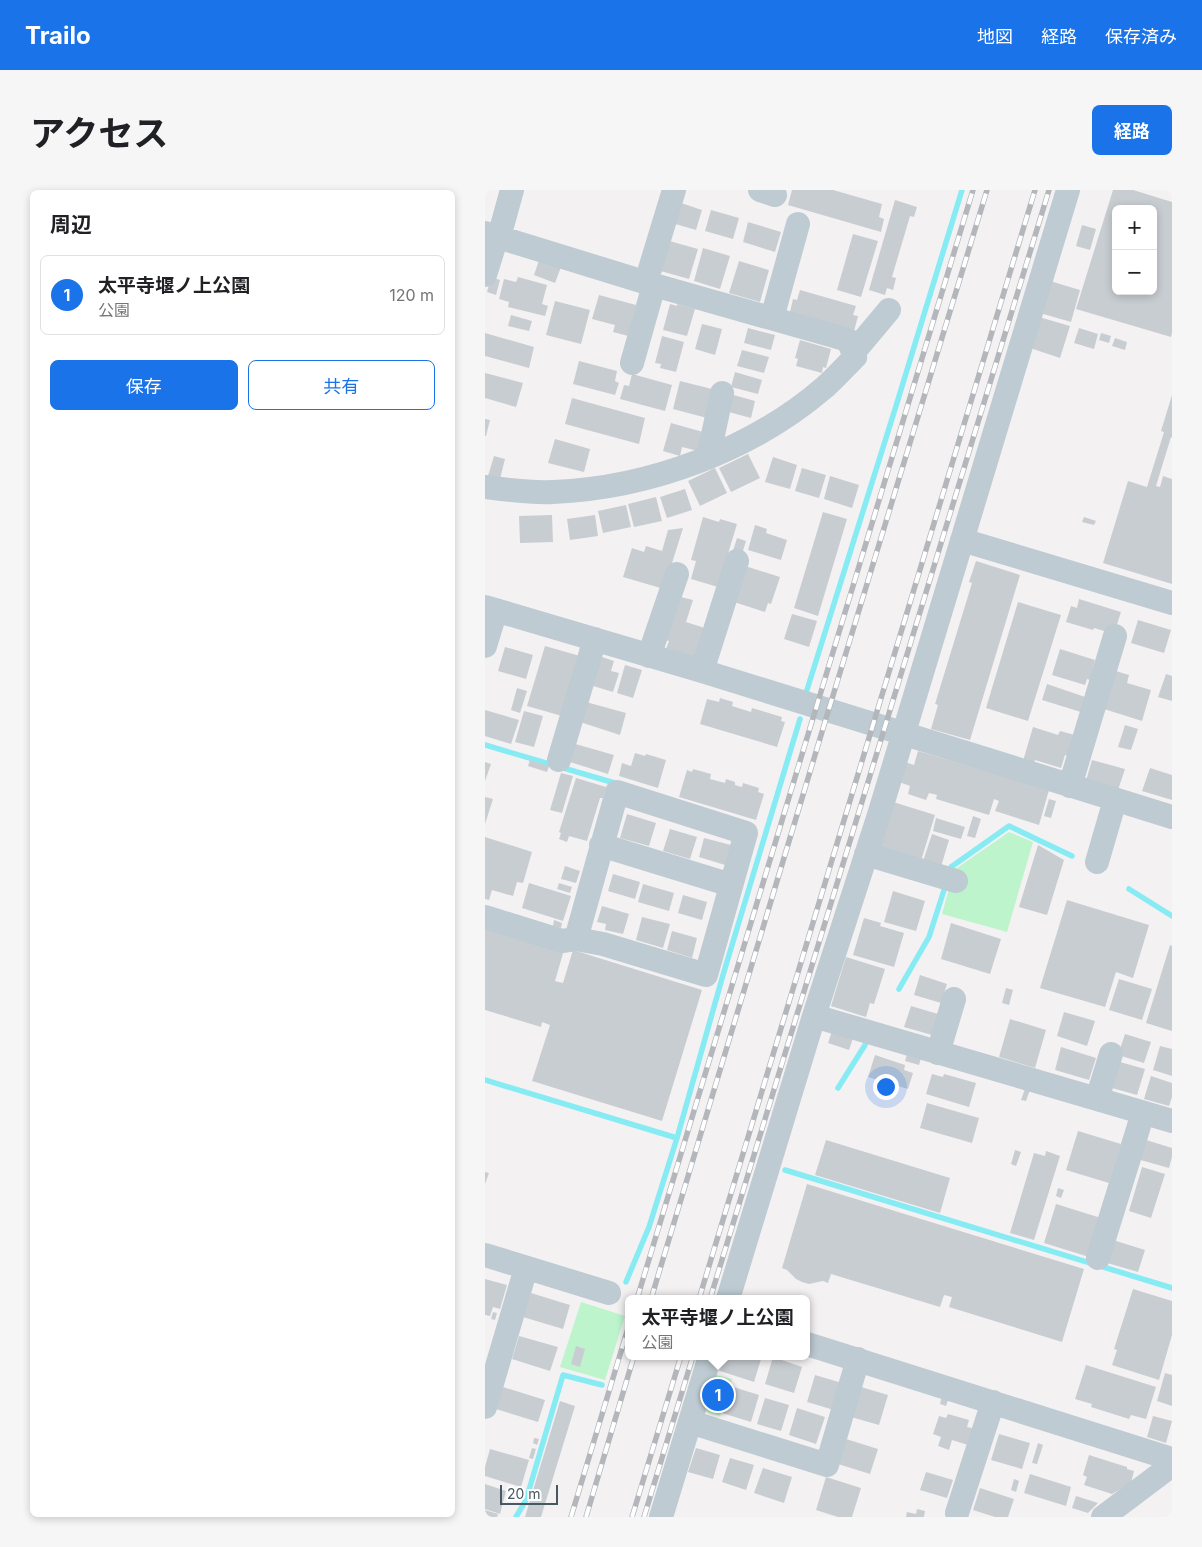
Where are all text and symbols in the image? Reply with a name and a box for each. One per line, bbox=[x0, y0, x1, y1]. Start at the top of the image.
text: Trailo bbox=[25, 21, 91, 50]
text: 地図 bbox=[977, 26, 1013, 47]
text: 経路 bbox=[1041, 26, 1077, 47]
text: 保存済み bbox=[1105, 26, 1177, 47]
button: 経路 bbox=[1092, 105, 1172, 155]
text: アクセス bbox=[30, 112, 168, 154]
map controls bbox=[1112, 205, 1157, 295]
button: + bbox=[1112, 205, 1157, 250]
text: 周辺 bbox=[50, 212, 92, 237]
button: − bbox=[1112, 250, 1157, 295]
text: 太平寺堰ノ上公園 bbox=[98, 274, 250, 297]
text: 1 bbox=[64, 285, 70, 305]
text: 120 m bbox=[389, 285, 434, 305]
text: 公園 bbox=[98, 300, 130, 320]
button: 保存 bbox=[50, 360, 238, 410]
button: 共有 bbox=[248, 360, 435, 410]
your location bbox=[873, 1074, 899, 1100]
popup bbox=[625, 1295, 810, 1360]
text: 太平寺堰ノ上公園 bbox=[641, 1306, 794, 1329]
text: 公園 bbox=[641, 1332, 674, 1352]
pin: 1 bbox=[702, 1376, 734, 1414]
scale bar bbox=[500, 1482, 557, 1505]
text: 20 m bbox=[507, 1485, 541, 1502]

